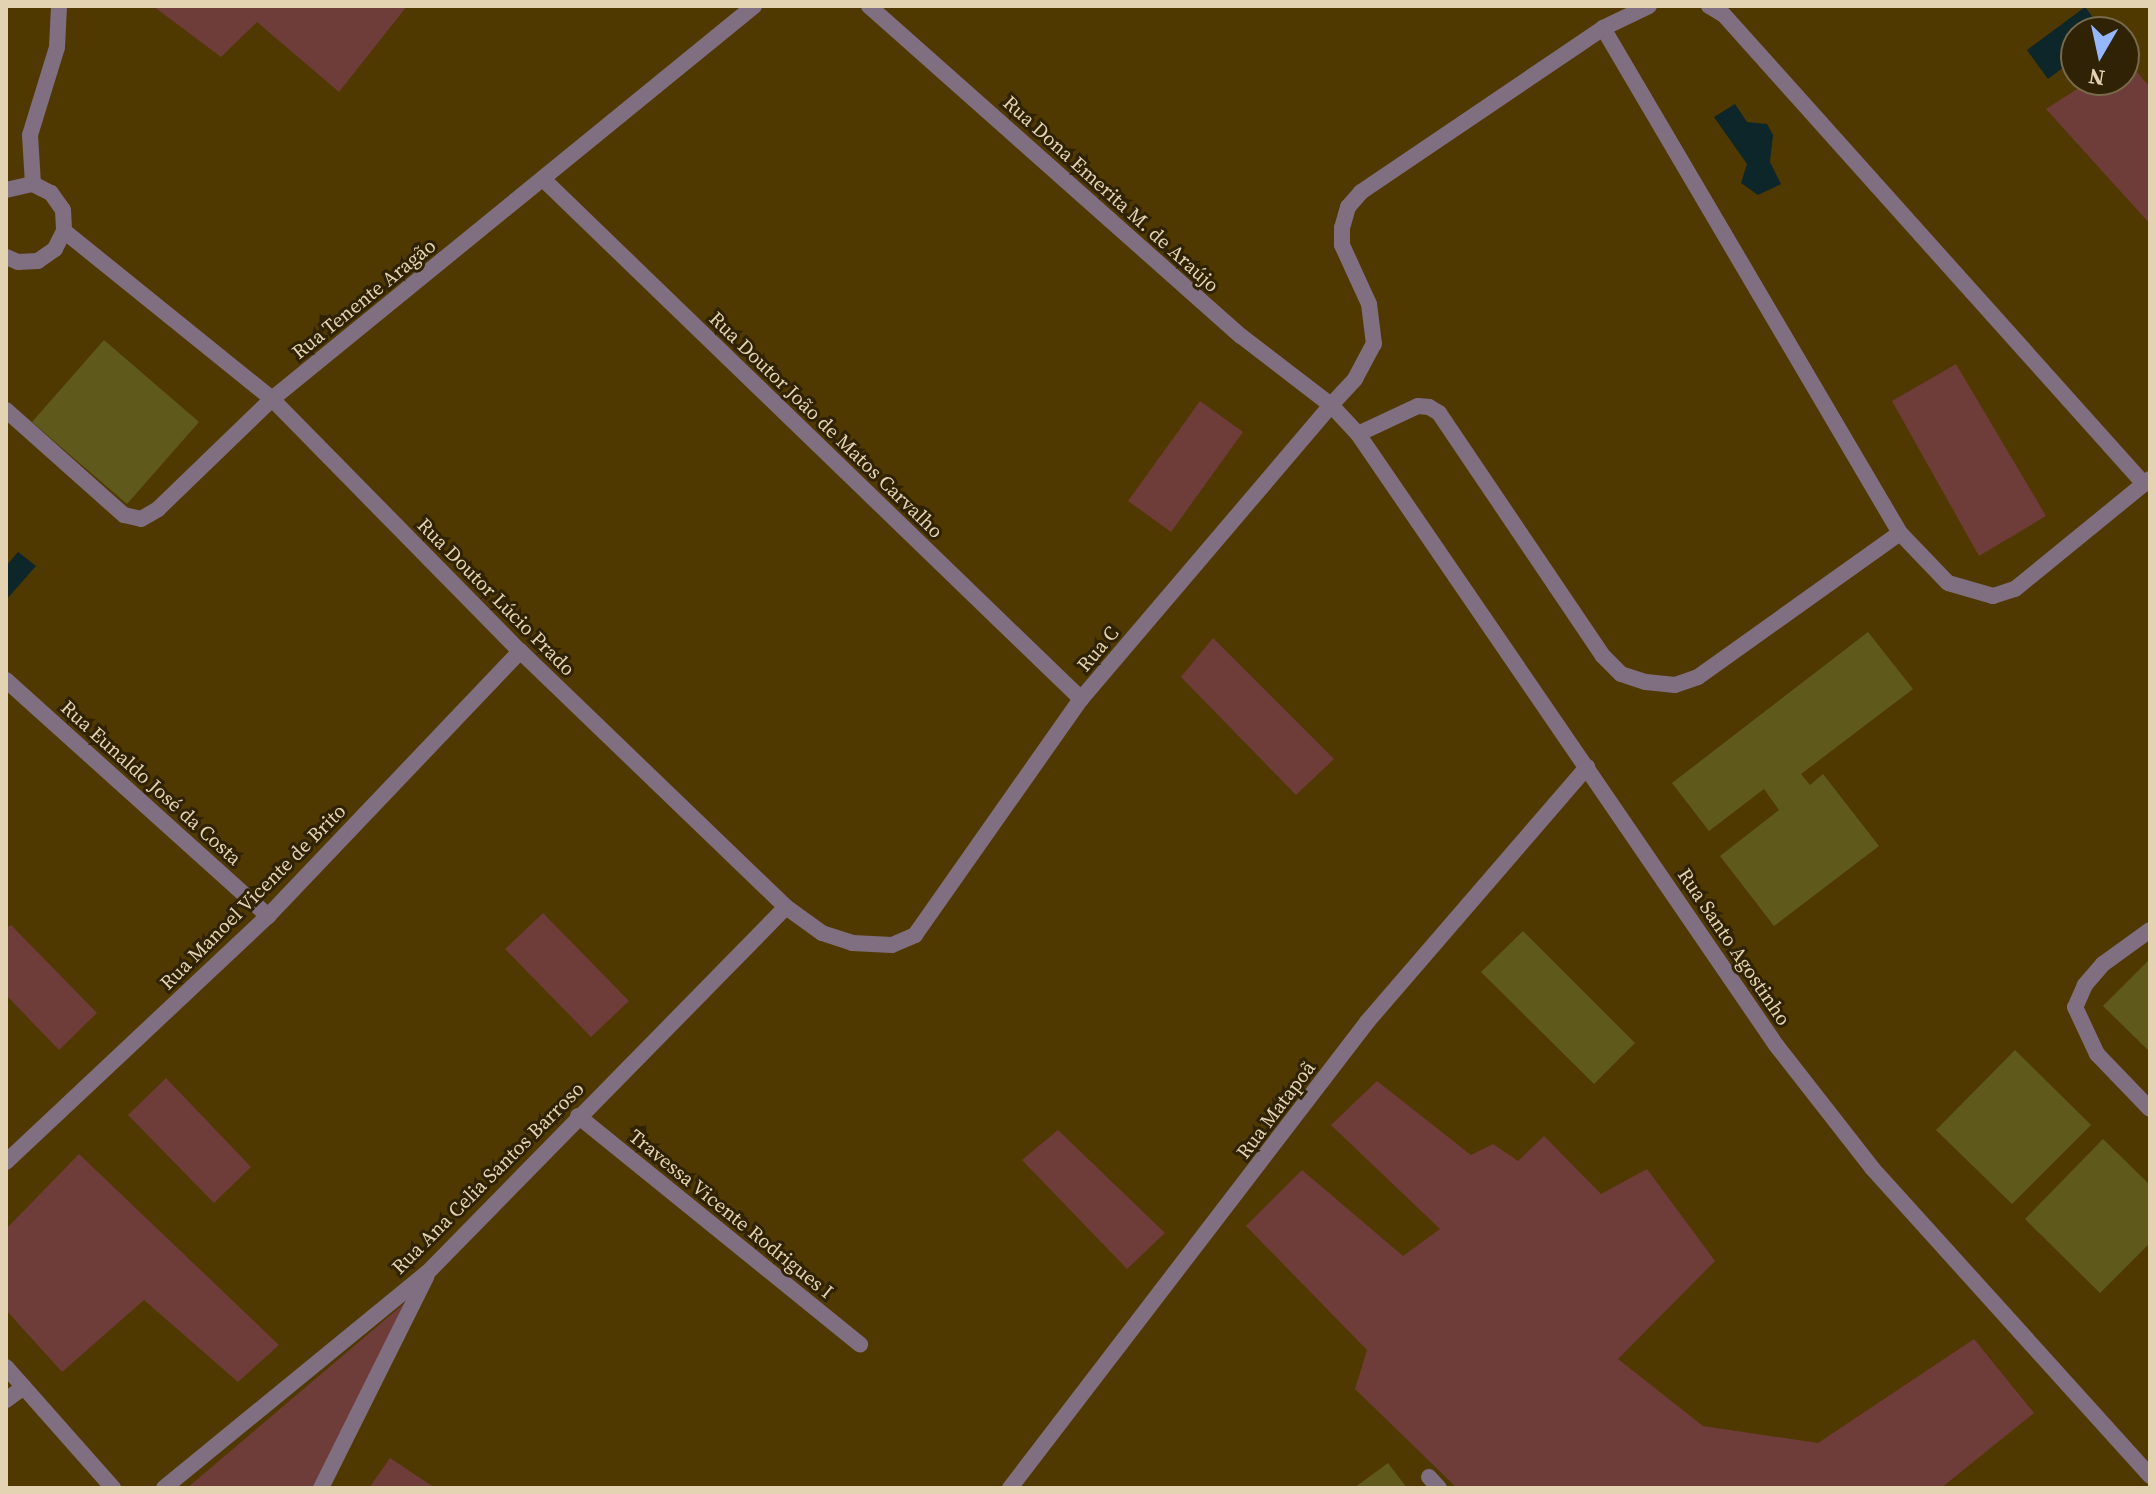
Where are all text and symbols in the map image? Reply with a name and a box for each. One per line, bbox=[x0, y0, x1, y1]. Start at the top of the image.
north arrow bbox=[2060, 16, 2140, 96]
text: N bbox=[2086, 62, 2107, 94]
street label: Rua Dona Emerita M. de Araújo bbox=[998, 91, 1224, 297]
street label: Rua Tenente Aragão bbox=[287, 234, 441, 364]
street label: Rua Doutor João de Matos Carvalho bbox=[704, 307, 948, 543]
street label: Rua Doutor Lúcio Prado bbox=[412, 513, 580, 681]
street label: Rua C bbox=[1072, 621, 1124, 677]
street label: Rua Eunaldo José da Costa bbox=[56, 696, 246, 870]
street label: Rua Manoel Vicente de Brito bbox=[155, 799, 351, 995]
street label: Rua Santo Agostinho bbox=[1672, 864, 1796, 1030]
street label: Rua Matapoã bbox=[1231, 1056, 1321, 1164]
street label: Rua Ana Celia Santos Barroso bbox=[387, 1077, 589, 1279]
street label: Travessa Vicente Rodrigues I bbox=[624, 1124, 838, 1304]

